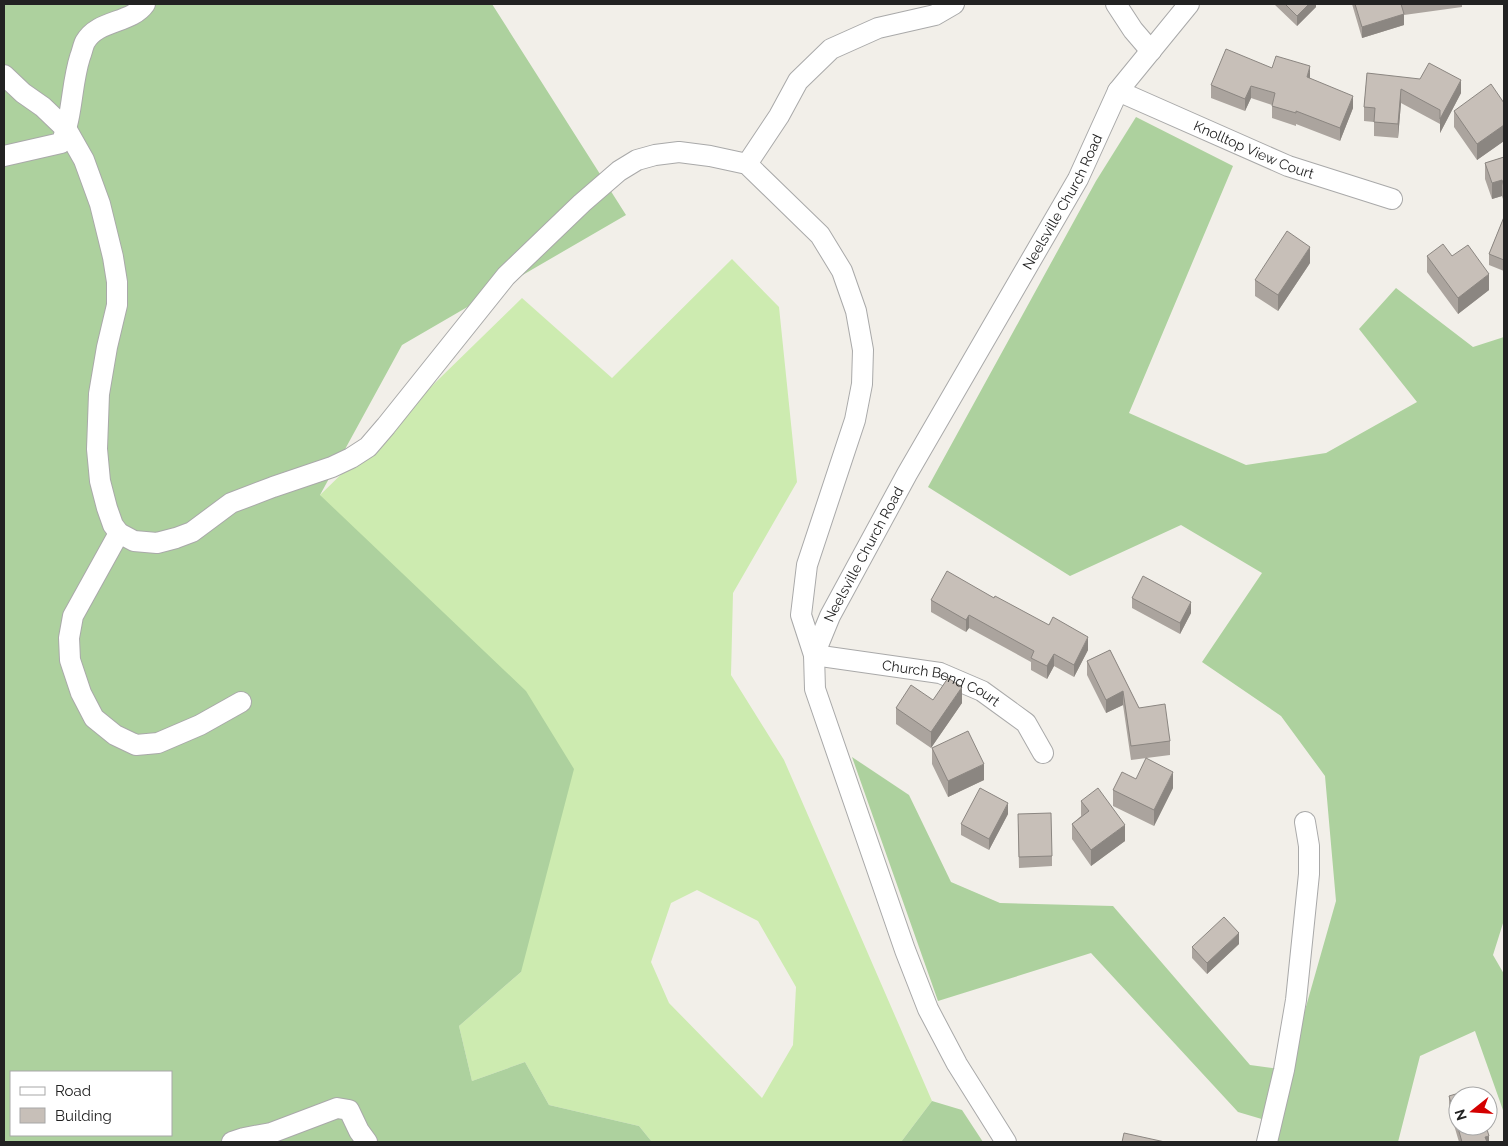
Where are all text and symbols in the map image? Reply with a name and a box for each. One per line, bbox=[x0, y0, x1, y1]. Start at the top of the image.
street label: Knolltop View Court bbox=[1191, 117, 1316, 182]
street label: Neelsville Church Road bbox=[1019, 132, 1105, 272]
street label: Neelsville Church Road bbox=[820, 484, 907, 624]
street label: Church Bend Court bbox=[881, 657, 1003, 710]
legend bbox=[10, 1071, 172, 1136]
text: Road bbox=[55, 1082, 91, 1100]
north arrow bbox=[1448, 1086, 1498, 1136]
text: Building bbox=[55, 1107, 112, 1125]
text: N bbox=[1451, 1107, 1470, 1122]

